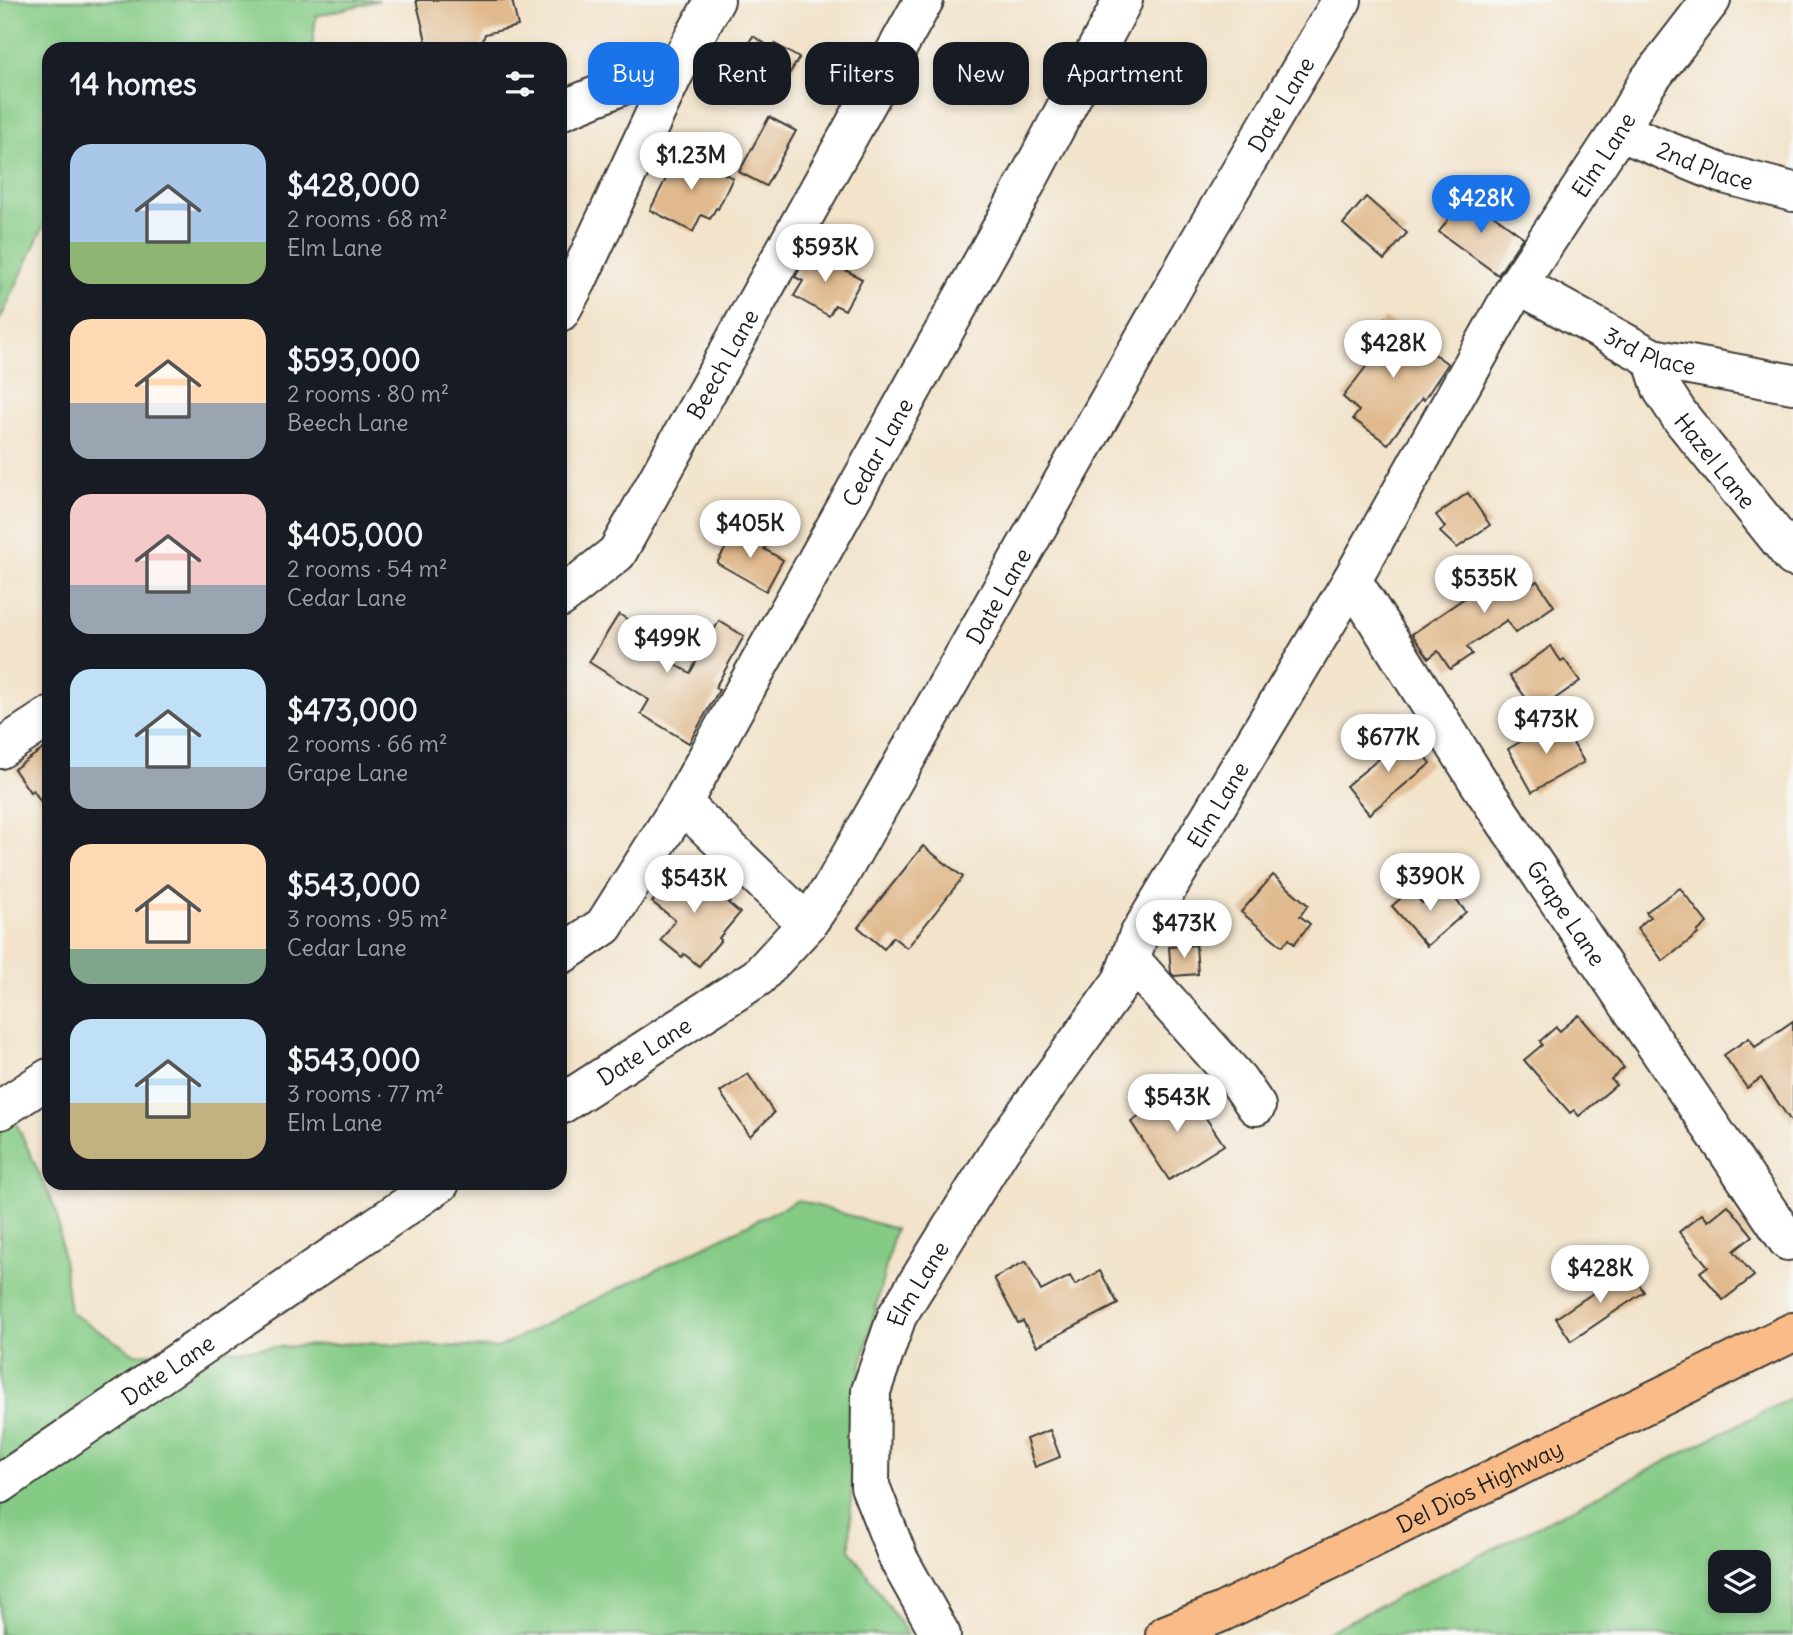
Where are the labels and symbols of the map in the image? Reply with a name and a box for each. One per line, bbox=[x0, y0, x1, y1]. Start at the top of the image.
street label: Date Lane bbox=[1241, 51, 1320, 157]
street label: Elm Lane bbox=[1565, 107, 1641, 203]
pin: $1.23M bbox=[634, 132, 748, 192]
street label: 2nd Place bbox=[1653, 134, 1757, 196]
pin: $428K bbox=[1432, 176, 1530, 235]
pin: $593K bbox=[776, 224, 874, 284]
street label: Beech Lane bbox=[680, 304, 764, 424]
pin: $428K bbox=[1344, 320, 1442, 380]
street label: 3rd Place bbox=[1599, 320, 1698, 380]
street label: Cedar Lane bbox=[835, 393, 919, 511]
street label: Hazel Lane bbox=[1668, 407, 1763, 514]
pin: $405K bbox=[701, 500, 799, 560]
street label: Date Lane bbox=[959, 542, 1037, 649]
pin: $535K bbox=[1435, 556, 1533, 615]
pin: $499K bbox=[618, 616, 716, 675]
pin: $473K bbox=[1497, 696, 1595, 756]
pin: $677K bbox=[1339, 714, 1437, 774]
street label: Elm Lane bbox=[1180, 756, 1254, 853]
pin: $390K bbox=[1381, 853, 1479, 913]
street label: Grape Lane bbox=[1521, 854, 1613, 971]
pin: $543K bbox=[645, 856, 743, 915]
pin: $473K bbox=[1135, 900, 1233, 960]
street label: Date Lane bbox=[592, 1010, 696, 1092]
pin: $543K bbox=[1128, 1074, 1226, 1134]
street label: Elm Lane bbox=[880, 1235, 955, 1330]
pin: $428K bbox=[1551, 1246, 1649, 1305]
street label: Date Lane bbox=[116, 1327, 220, 1411]
street label: Del Dios Highway bbox=[1391, 1433, 1567, 1539]

